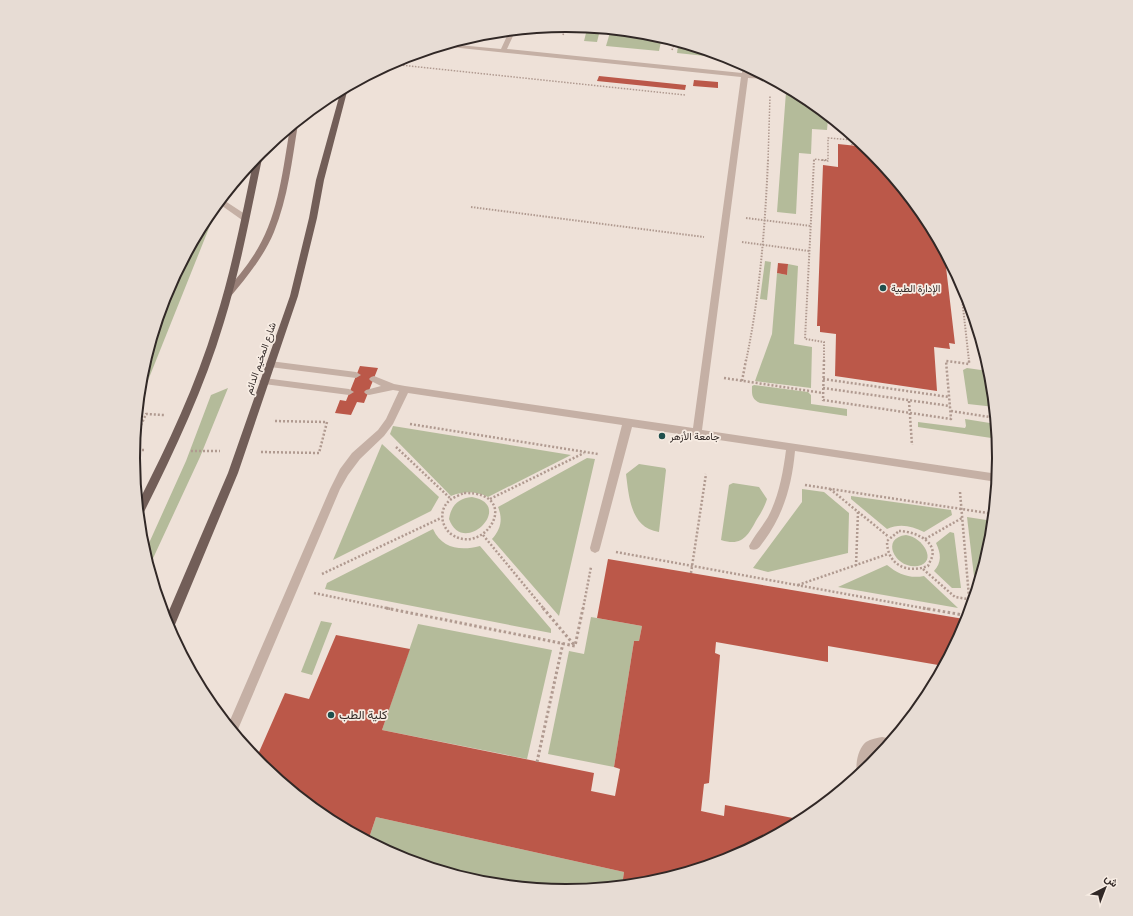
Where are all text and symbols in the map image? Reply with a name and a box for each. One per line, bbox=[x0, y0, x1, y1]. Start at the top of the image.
marker: الإدارة الطبية bbox=[878, 283, 888, 293]
place label: الإدارة الطبية bbox=[891, 283, 940, 295]
street label: شارع المخيم الدائم bbox=[243, 321, 279, 396]
marker: جامعة الأزهر bbox=[657, 431, 667, 441]
place label: جامعة الأزهر bbox=[669, 431, 720, 443]
place label: كلية الطب bbox=[339, 708, 387, 722]
marker: كلية الطب bbox=[326, 710, 336, 720]
north arrow bbox=[1085, 868, 1125, 908]
text: ش bbox=[1102, 872, 1121, 890]

